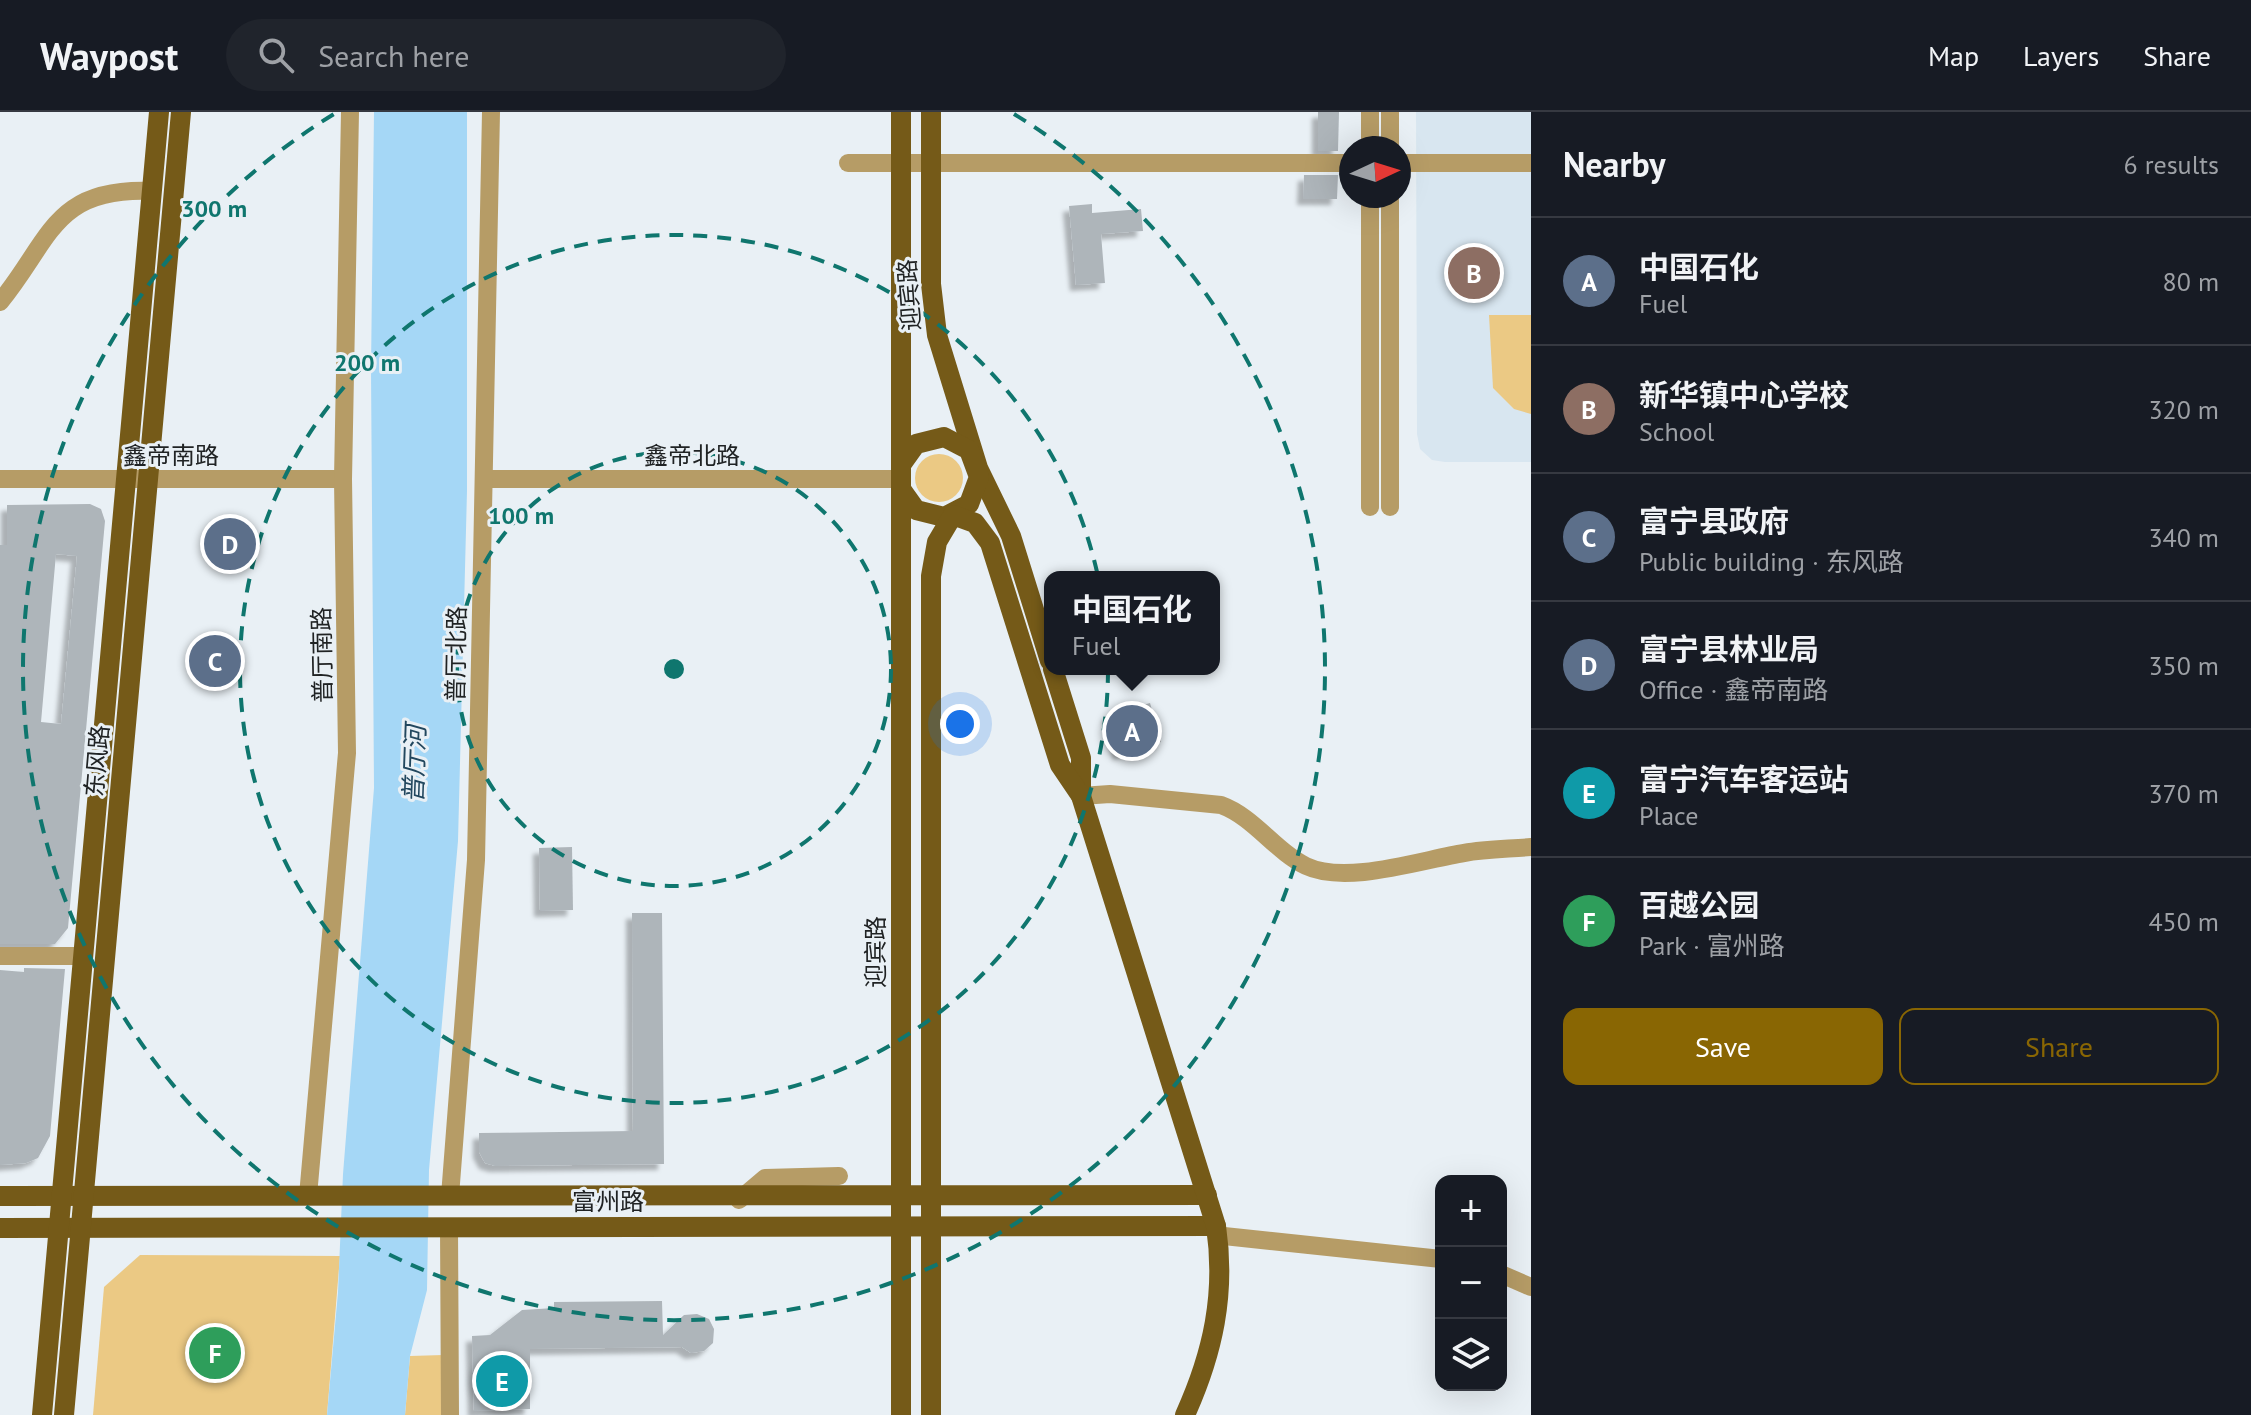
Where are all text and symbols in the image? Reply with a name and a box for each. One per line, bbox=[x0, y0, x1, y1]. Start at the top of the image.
search box bbox=[226, 19, 786, 91]
text: Waypost bbox=[40, 31, 178, 80]
icon: search bbox=[254, 33, 298, 77]
text: Search here bbox=[318, 36, 469, 75]
text: Map bbox=[1928, 37, 1979, 74]
text: Layers bbox=[2023, 37, 2099, 74]
text: Share bbox=[2143, 37, 2211, 74]
north arrow bbox=[1339, 136, 1411, 208]
text: Nearby bbox=[1563, 142, 1665, 186]
text: 6 results bbox=[2124, 148, 2219, 181]
text: 300 m bbox=[181, 193, 247, 224]
pin: B bbox=[1448, 243, 1500, 303]
text: 中国石化 bbox=[1639, 247, 1759, 286]
street label: 迎宾路 bbox=[891, 258, 927, 332]
text: A bbox=[1581, 265, 1597, 298]
text: 80 m bbox=[2163, 265, 2219, 298]
text: Fuel bbox=[1639, 287, 1687, 320]
text: 200 m bbox=[334, 347, 400, 378]
text: 新华镇中心学校 bbox=[1639, 375, 1849, 414]
text: B bbox=[1581, 393, 1597, 426]
text: 320 m bbox=[2148, 393, 2219, 426]
text: School bbox=[1639, 415, 1714, 448]
street label: 鑫帝南路 bbox=[123, 440, 219, 471]
street label: 鑫帝北路 bbox=[644, 440, 740, 471]
text: 100 m bbox=[488, 500, 554, 531]
text: 富宁县政府 bbox=[1639, 501, 1789, 540]
pin: D bbox=[204, 514, 256, 574]
text: C bbox=[1582, 521, 1596, 554]
text: 340 m bbox=[2148, 521, 2219, 554]
text: Public building · 东风路 bbox=[1639, 545, 1904, 578]
popup bbox=[1044, 571, 1220, 675]
text: 中国石化 bbox=[1072, 589, 1192, 628]
street label: 普厅北路 bbox=[440, 606, 472, 702]
street label: 普厅南路 bbox=[306, 607, 338, 703]
text: Fuel bbox=[1072, 629, 1120, 662]
text: 富宁县林业局 bbox=[1639, 629, 1819, 668]
pin: C bbox=[189, 631, 241, 691]
text: D bbox=[1581, 649, 1597, 682]
text: 350 m bbox=[2148, 649, 2219, 682]
centre of rings bbox=[660, 655, 688, 683]
text: Office · 鑫帝南路 bbox=[1639, 673, 1828, 706]
pin: A bbox=[1106, 701, 1158, 761]
your location bbox=[940, 704, 980, 744]
water label: 普厅河 bbox=[396, 719, 432, 804]
street label: 东风路 bbox=[78, 724, 116, 798]
text: 富宁汽车客运站 bbox=[1639, 759, 1849, 798]
text: E bbox=[1582, 777, 1596, 810]
text: 370 m bbox=[2148, 777, 2219, 810]
text: Place bbox=[1639, 799, 1698, 832]
text: 百越公园 bbox=[1639, 885, 1759, 924]
text: F bbox=[1582, 905, 1596, 938]
text: 450 m bbox=[2148, 905, 2219, 938]
street label: 迎宾路 bbox=[860, 916, 891, 988]
text: Park · 富州路 bbox=[1639, 929, 1785, 962]
button: Save bbox=[1563, 1008, 1883, 1085]
button: Share bbox=[1899, 1008, 2219, 1085]
map controls bbox=[1435, 1175, 1507, 1391]
button: + bbox=[1435, 1175, 1507, 1247]
street label: 富州路 bbox=[572, 1186, 644, 1217]
button: − bbox=[1435, 1247, 1507, 1319]
button: layers bbox=[1435, 1319, 1507, 1391]
pin: F bbox=[189, 1323, 241, 1383]
pin: E bbox=[476, 1351, 528, 1411]

